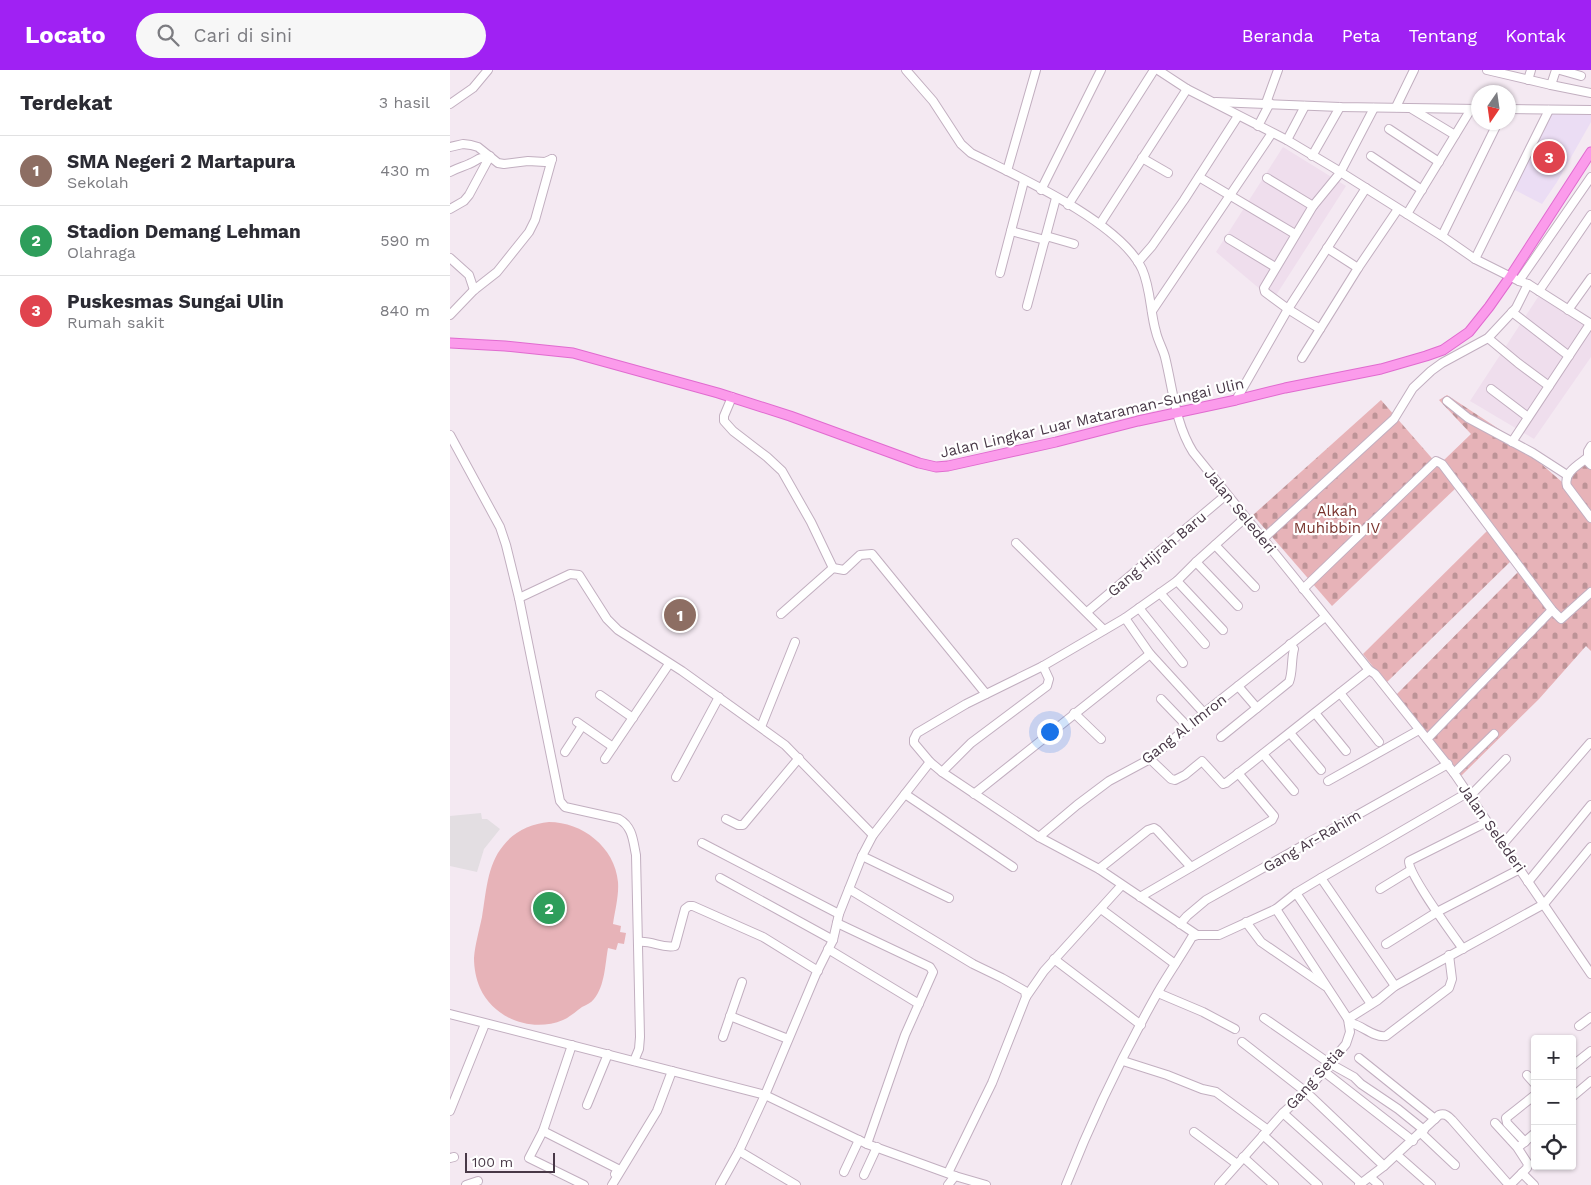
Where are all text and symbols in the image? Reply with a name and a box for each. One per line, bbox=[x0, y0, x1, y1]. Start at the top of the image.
search box bbox=[136, 13, 486, 58]
text: Locato bbox=[25, 21, 106, 49]
icon: search bbox=[154, 21, 182, 49]
text: Cari di sini bbox=[194, 24, 292, 47]
text: Beranda bbox=[1242, 25, 1314, 46]
text: Peta bbox=[1342, 25, 1380, 46]
text: Tentang bbox=[1408, 25, 1477, 46]
text: Kontak bbox=[1505, 25, 1566, 46]
north arrow bbox=[1471, 85, 1516, 130]
text: Terdekat bbox=[20, 90, 112, 115]
text: 3 hasil bbox=[379, 93, 430, 112]
pin: 3 bbox=[1533, 138, 1565, 176]
text: SMA Negeri 2 Martapura bbox=[67, 150, 295, 173]
text: 1 bbox=[33, 161, 39, 180]
text: 430 m bbox=[380, 161, 430, 180]
text: Sekolah bbox=[67, 173, 129, 192]
text: Stadion Demang Lehman bbox=[67, 220, 301, 243]
text: 2 bbox=[31, 231, 41, 250]
text: 590 m bbox=[380, 231, 430, 250]
text: Olahraga bbox=[67, 243, 136, 262]
text: Puskesmas Sungai Ulin bbox=[67, 290, 284, 313]
text: 3 bbox=[31, 301, 41, 320]
text: 840 m bbox=[380, 301, 430, 320]
text: Rumah sakit bbox=[67, 313, 165, 332]
street label: Jalan Lingkar Luar Mataraman-Sungai Ulin bbox=[938, 374, 1246, 462]
street label: Jalan Selederi bbox=[1200, 465, 1280, 557]
park label: Alkah Muhibbin IV bbox=[1294, 502, 1381, 537]
street label: Gang Hijrah Baru bbox=[1104, 508, 1210, 600]
pin: 1 bbox=[664, 596, 696, 634]
street label: Gang Al Imron bbox=[1138, 690, 1230, 768]
your location bbox=[1037, 719, 1063, 745]
street label: Jalan Selederi bbox=[1455, 780, 1529, 876]
street label: Gang Ar-Rahim bbox=[1260, 806, 1364, 876]
pin: 2 bbox=[533, 889, 565, 927]
map controls bbox=[1531, 1035, 1576, 1170]
button: + bbox=[1531, 1035, 1576, 1080]
street label: Gang Setia bbox=[1282, 1042, 1348, 1113]
button: − bbox=[1531, 1080, 1576, 1125]
button: locate bbox=[1531, 1125, 1576, 1170]
scale bar bbox=[465, 1150, 555, 1173]
text: 100 m bbox=[472, 1154, 513, 1170]

